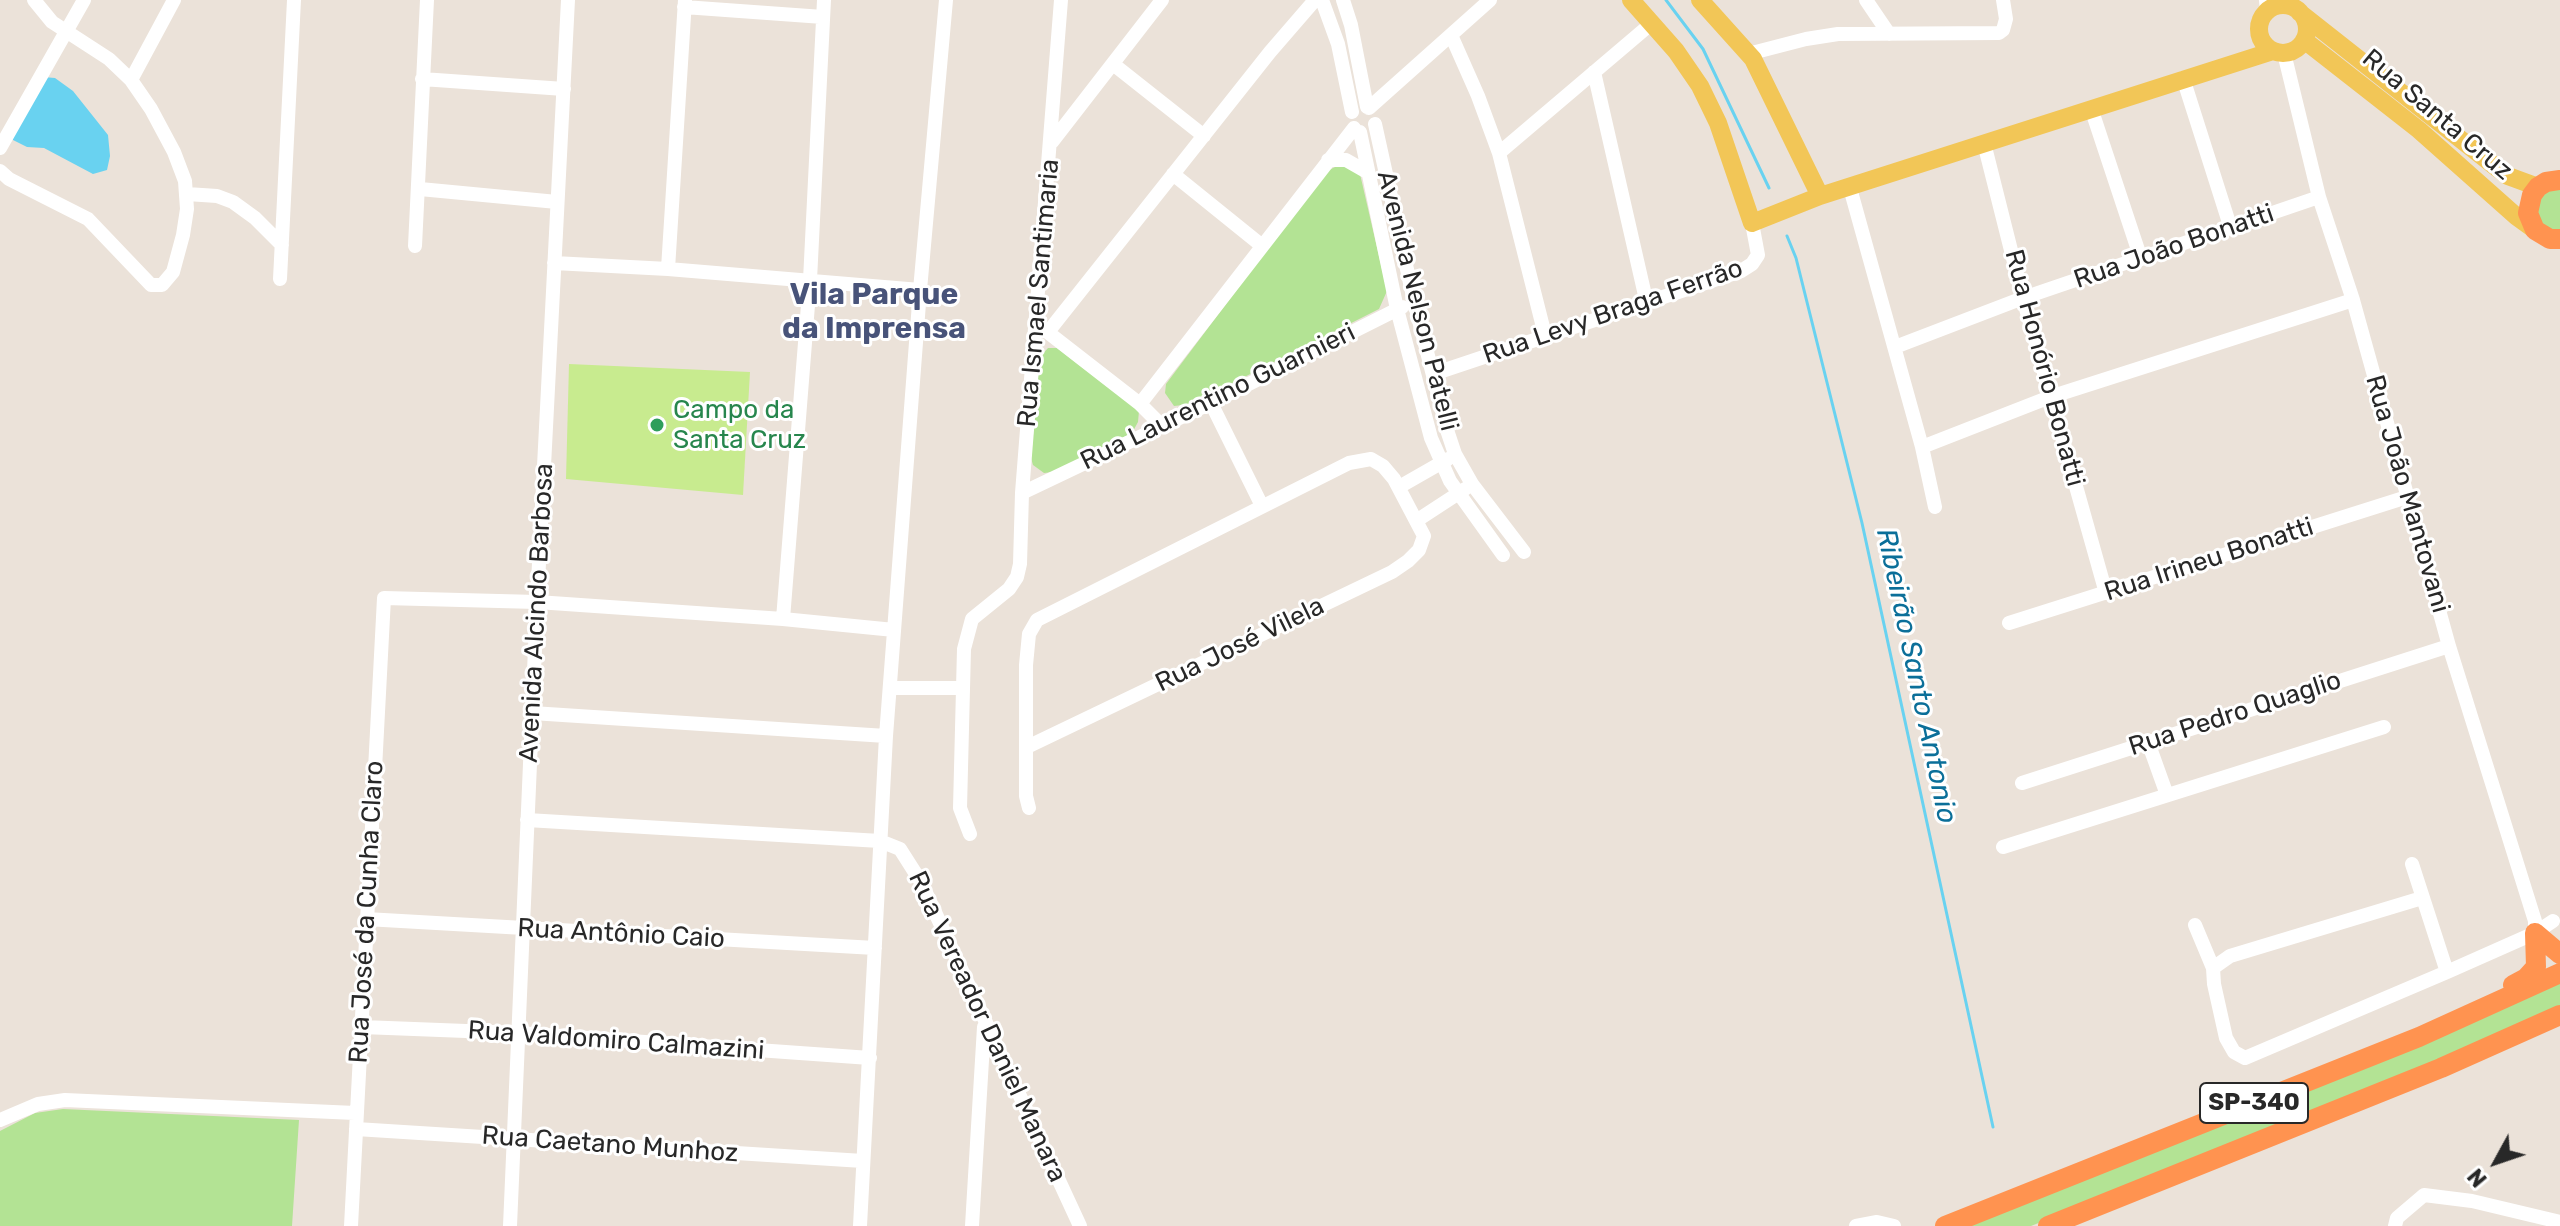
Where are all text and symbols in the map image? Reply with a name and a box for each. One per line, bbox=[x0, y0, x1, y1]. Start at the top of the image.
street label: Rua Santa Cruz bbox=[2356, 43, 2518, 187]
street label: Rua Ismael Santimaria bbox=[1012, 158, 1066, 428]
street label: Avenida Nelson Patelli bbox=[1370, 168, 1464, 434]
street label: Rua João Bonatti bbox=[2070, 198, 2278, 296]
street label: Rua Honório Bonatti bbox=[1997, 246, 2091, 490]
street label: Rua Levy Braga Ferrão bbox=[1479, 253, 1747, 371]
district label: Vila Parque da Imprensa bbox=[782, 277, 966, 348]
street label: Rua Laurentino Guarnieri bbox=[1076, 317, 1360, 477]
street label: Rua João Mantovani bbox=[2358, 372, 2456, 616]
place label: Campo da Santa Cruz bbox=[673, 394, 806, 456]
marker: Campo da Santa Cruz bbox=[648, 416, 666, 434]
street label: Avenida Alcindo Barbosa bbox=[514, 462, 560, 764]
street label: Rua Irineu Bonatti bbox=[2101, 511, 2317, 609]
water label: Ribeirão Santo Antonio bbox=[1868, 525, 1964, 827]
street label: Rua José Vilela bbox=[1151, 591, 1329, 699]
street label: Rua Pedro Quaglio bbox=[2125, 665, 2345, 763]
street label: Rua José da Cunha Claro bbox=[343, 760, 391, 1064]
street label: Rua Vereador Daniel Manara bbox=[901, 867, 1073, 1187]
street label: Rua Antônio Caio bbox=[516, 913, 726, 955]
street label: Rua Valdomiro Calmazini bbox=[467, 1015, 765, 1067]
road number: SP-340 bbox=[2200, 1083, 2308, 1123]
street label: Rua Caetano Munhoz bbox=[481, 1120, 739, 1170]
north arrow bbox=[2456, 1122, 2536, 1202]
text: N bbox=[2462, 1163, 2493, 1192]

